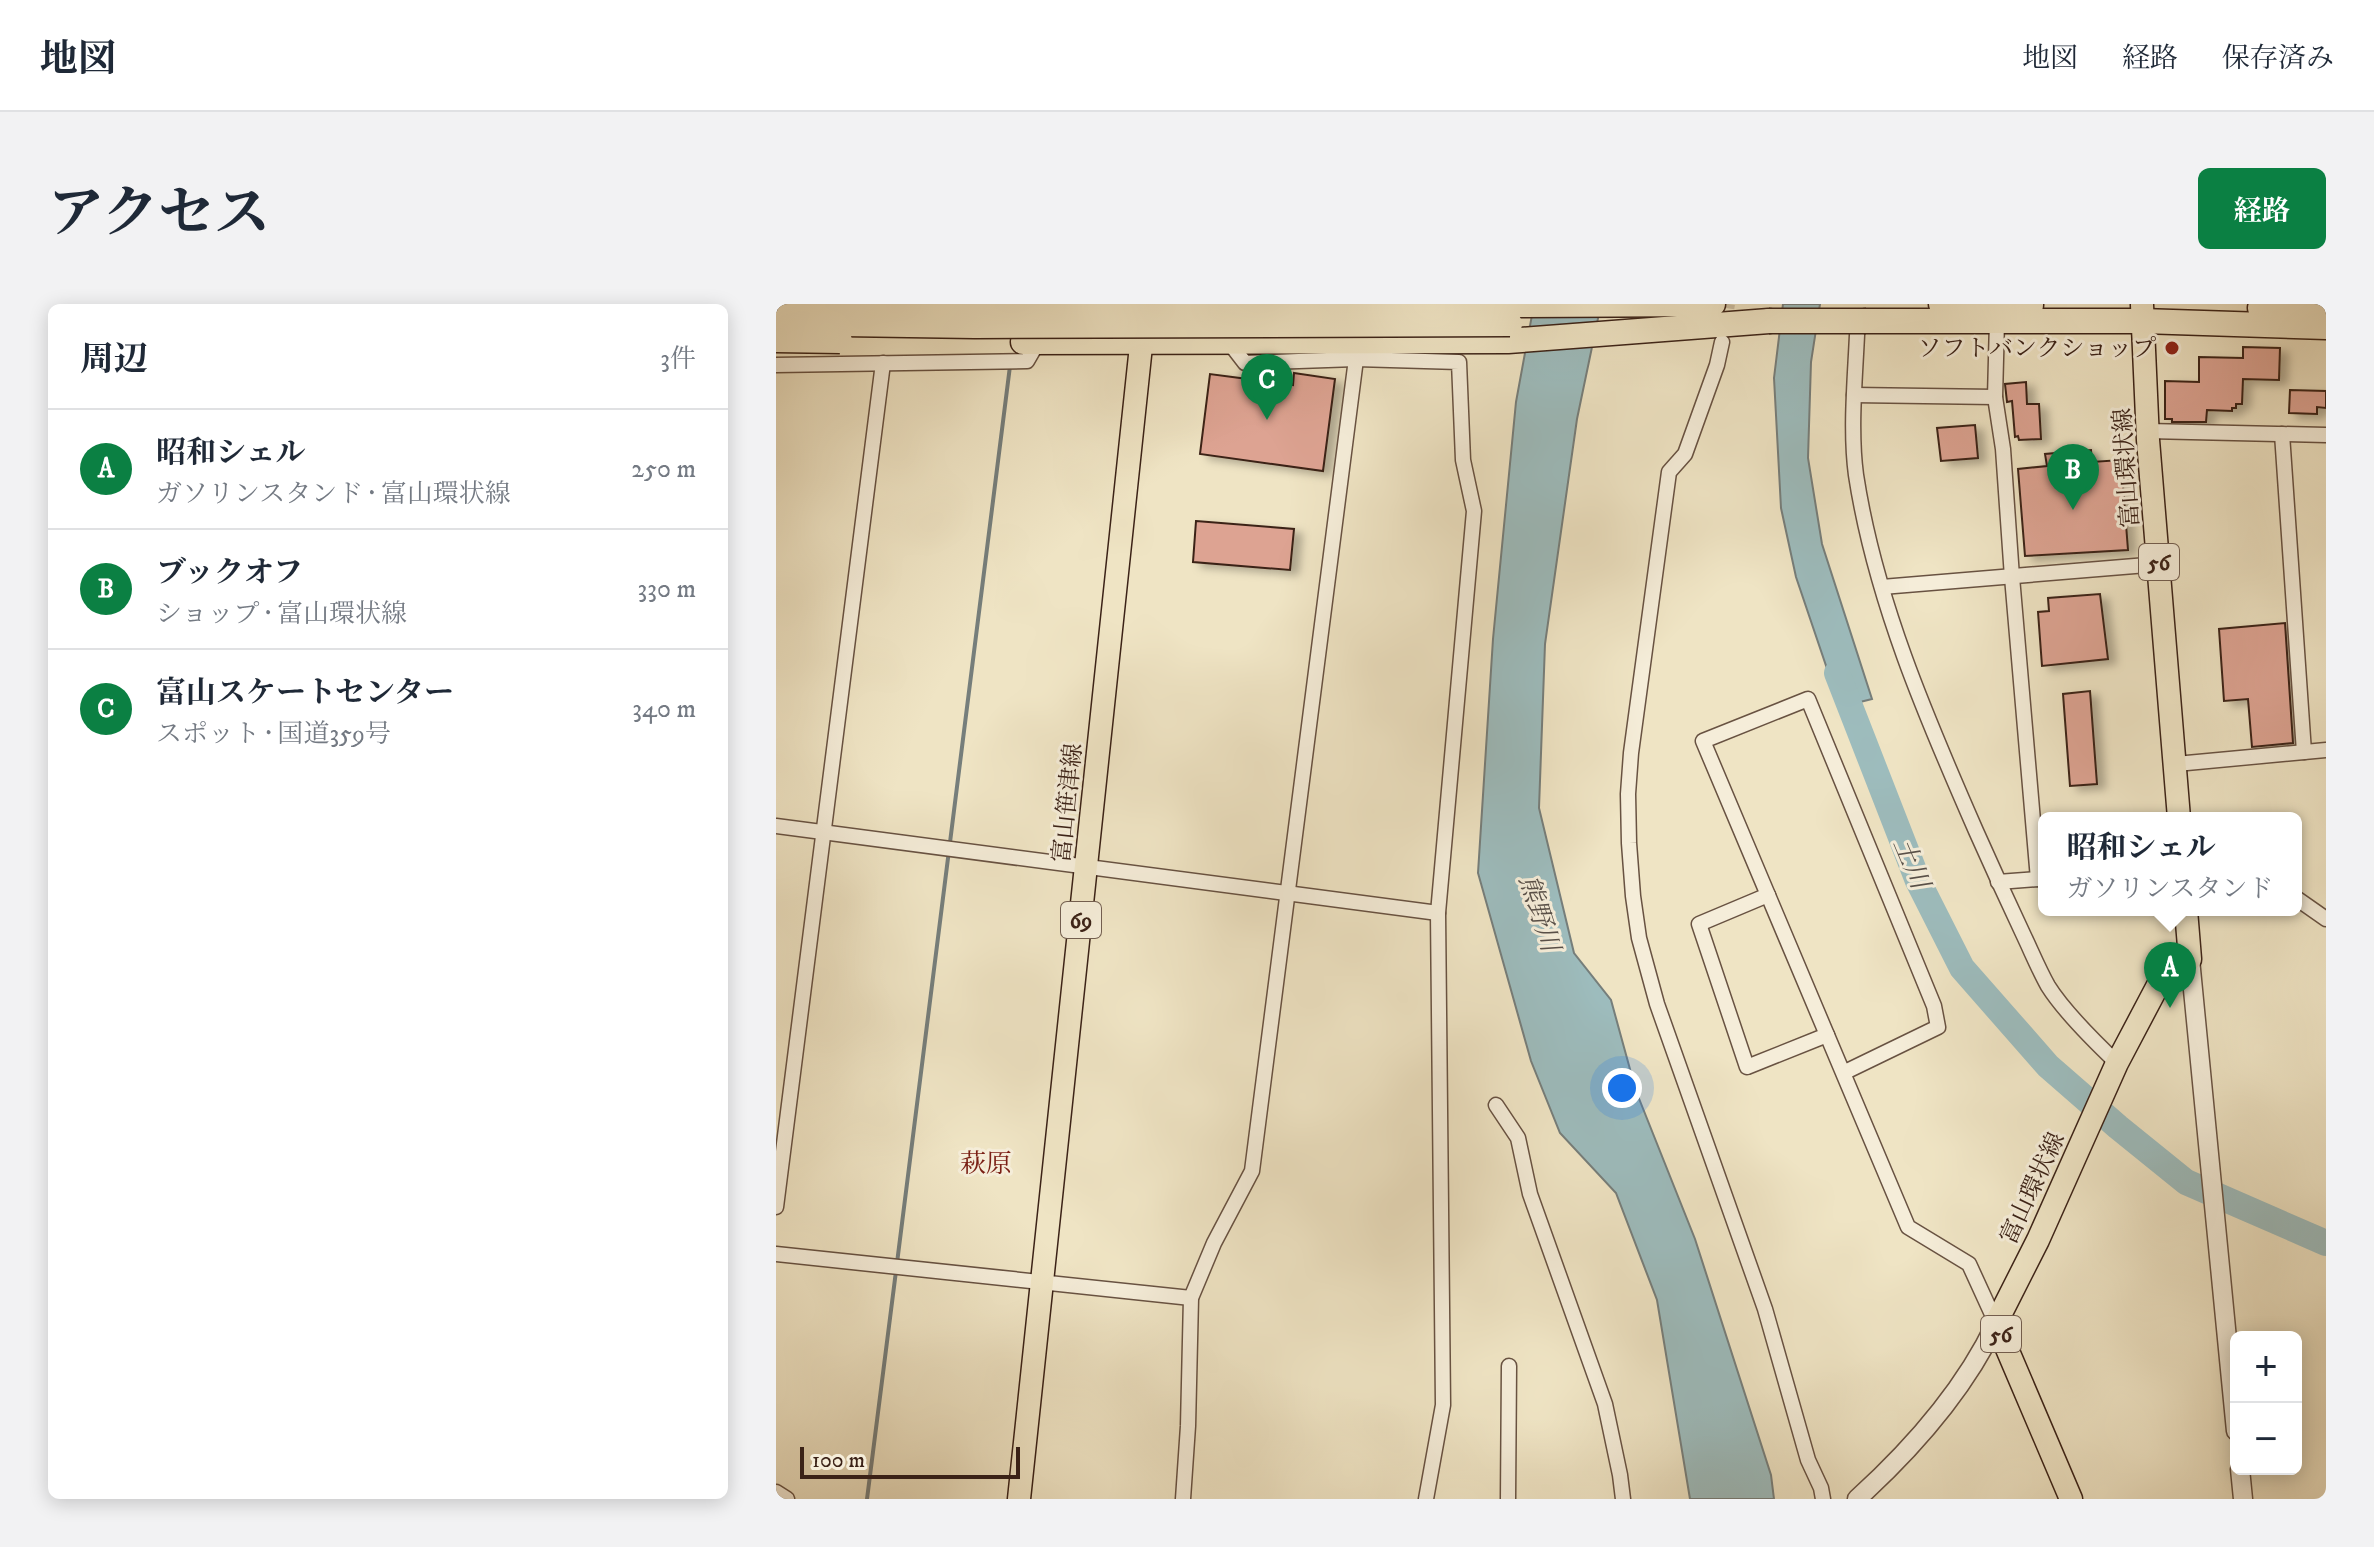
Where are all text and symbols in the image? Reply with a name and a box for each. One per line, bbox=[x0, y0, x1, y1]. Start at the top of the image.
text: 地図 bbox=[40, 36, 116, 84]
text: 地図 bbox=[2022, 41, 2078, 76]
text: 経路 bbox=[2122, 41, 2178, 76]
text: 保存済み bbox=[2222, 41, 2334, 76]
button: 経路 bbox=[2198, 168, 2326, 249]
text: アクセス bbox=[48, 180, 270, 250]
place label: ソフトバンクショップ bbox=[1917, 334, 2156, 364]
text: 周辺 bbox=[80, 339, 148, 381]
marker: ソフトバンクショップ bbox=[2163, 339, 2181, 357]
text: 3件 bbox=[660, 343, 696, 376]
pin: C bbox=[1241, 354, 1293, 420]
street label: 富山環状線 bbox=[2108, 407, 2146, 529]
text: 昭和シェル bbox=[156, 435, 305, 472]
pin: B bbox=[2047, 444, 2099, 510]
text: A bbox=[98, 453, 114, 486]
text: 250 m bbox=[631, 453, 696, 486]
text: ガソリンスタンド · 富山環状線 bbox=[156, 478, 511, 511]
road number: 56 bbox=[2139, 544, 2179, 580]
text: ブックオフ bbox=[156, 555, 303, 592]
text: B bbox=[98, 573, 114, 606]
text: 330 m bbox=[638, 573, 696, 606]
text: ショップ · 富山環状線 bbox=[156, 598, 407, 631]
text: 富山スケートセンター bbox=[156, 675, 454, 712]
text: C bbox=[97, 693, 115, 726]
text: 340 m bbox=[632, 693, 696, 726]
text: スポット · 国道359号 bbox=[156, 718, 391, 751]
street label: 富山笹津線 bbox=[1047, 742, 1089, 864]
popup bbox=[2038, 812, 2302, 916]
text: 昭和シェル bbox=[2066, 830, 2216, 867]
water label: 土川 bbox=[1885, 833, 1937, 897]
water label: 熊野川 bbox=[1511, 871, 1567, 958]
text: ガソリンスタンド bbox=[2066, 873, 2274, 906]
road number: 69 bbox=[1061, 902, 1101, 938]
pin: A bbox=[2144, 942, 2196, 1008]
your location bbox=[1602, 1068, 1642, 1108]
street label: 富山環状線 bbox=[1994, 1128, 2072, 1249]
district label: 萩原 bbox=[960, 1148, 1012, 1181]
road number: 56 bbox=[1981, 1316, 2021, 1352]
map controls bbox=[2230, 1331, 2302, 1475]
button: + bbox=[2230, 1331, 2302, 1403]
button: − bbox=[2230, 1403, 2302, 1475]
scale bar bbox=[800, 1443, 1020, 1479]
text: 100 m bbox=[812, 1447, 865, 1474]

